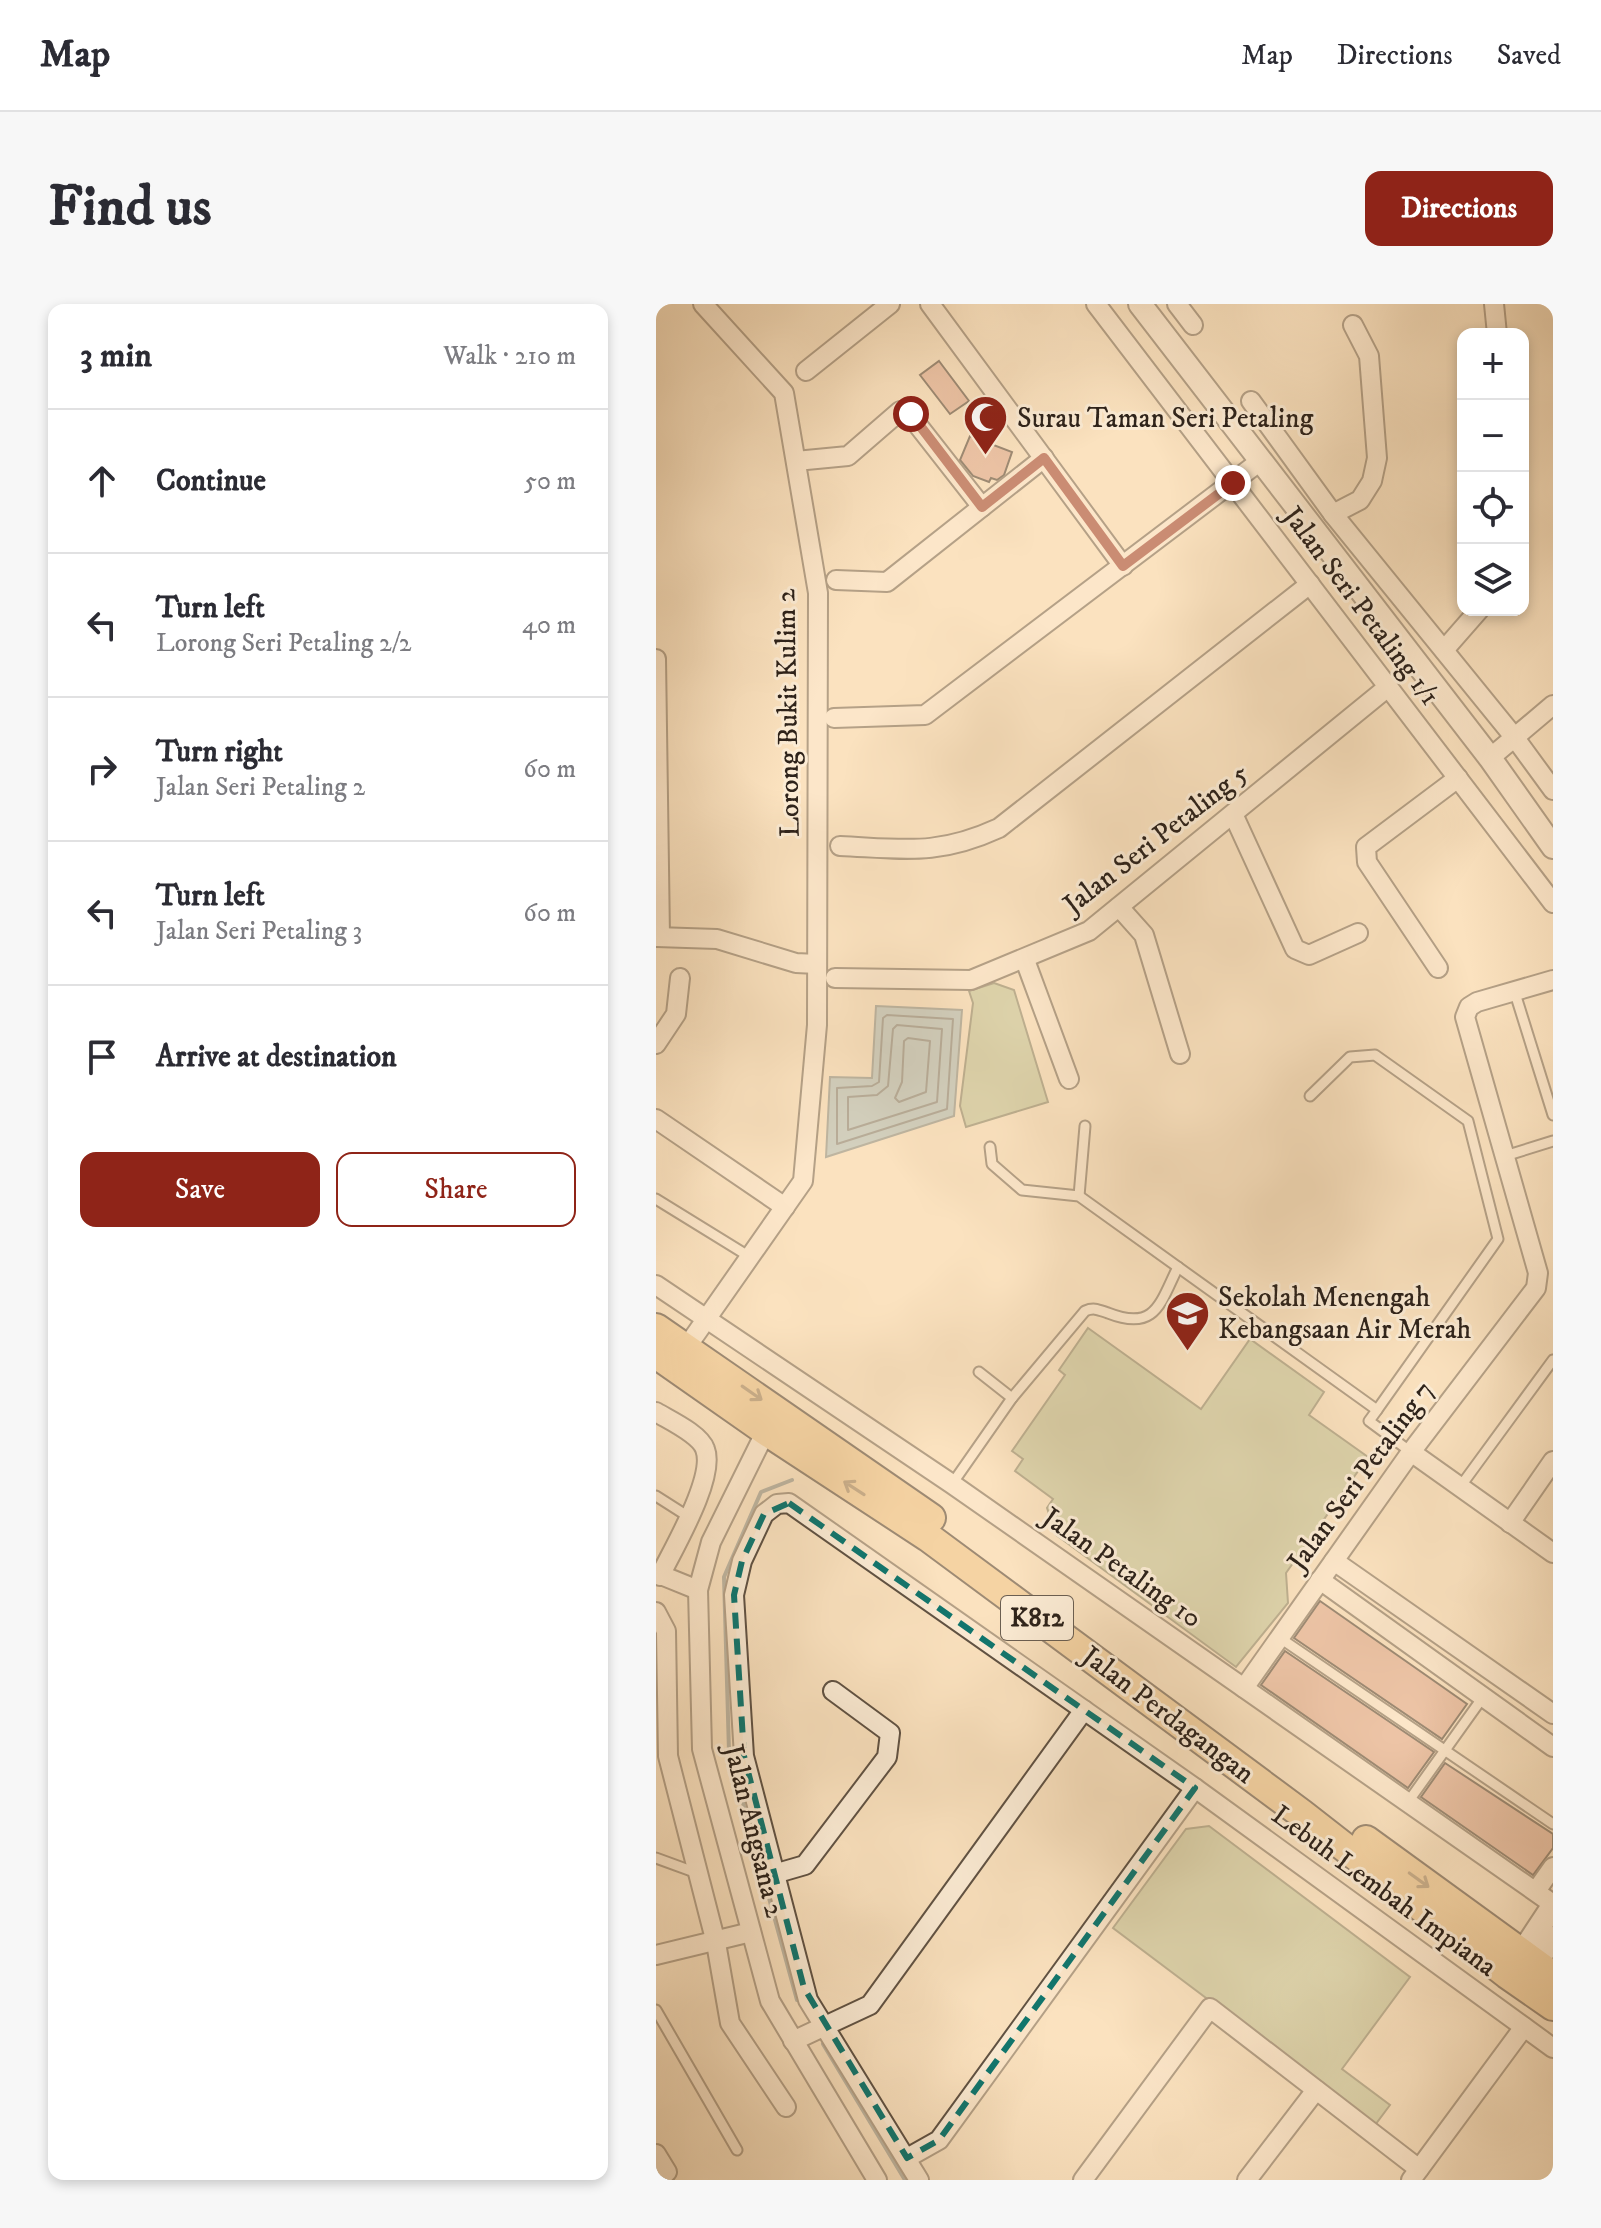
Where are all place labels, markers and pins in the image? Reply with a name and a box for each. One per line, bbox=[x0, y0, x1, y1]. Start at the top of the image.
mosque icon: Surau Taman Seri Petaling bbox=[962, 394, 1010, 457]
place label: Surau Taman Seri Petaling bbox=[1017, 401, 1314, 436]
place label: Sekolah Menengah Kebangsaan Air Merah bbox=[1218, 1280, 1472, 1347]
school or university icon: Sekolah Menengah Kebangsaan Air Merah bbox=[1163, 1289, 1211, 1352]

